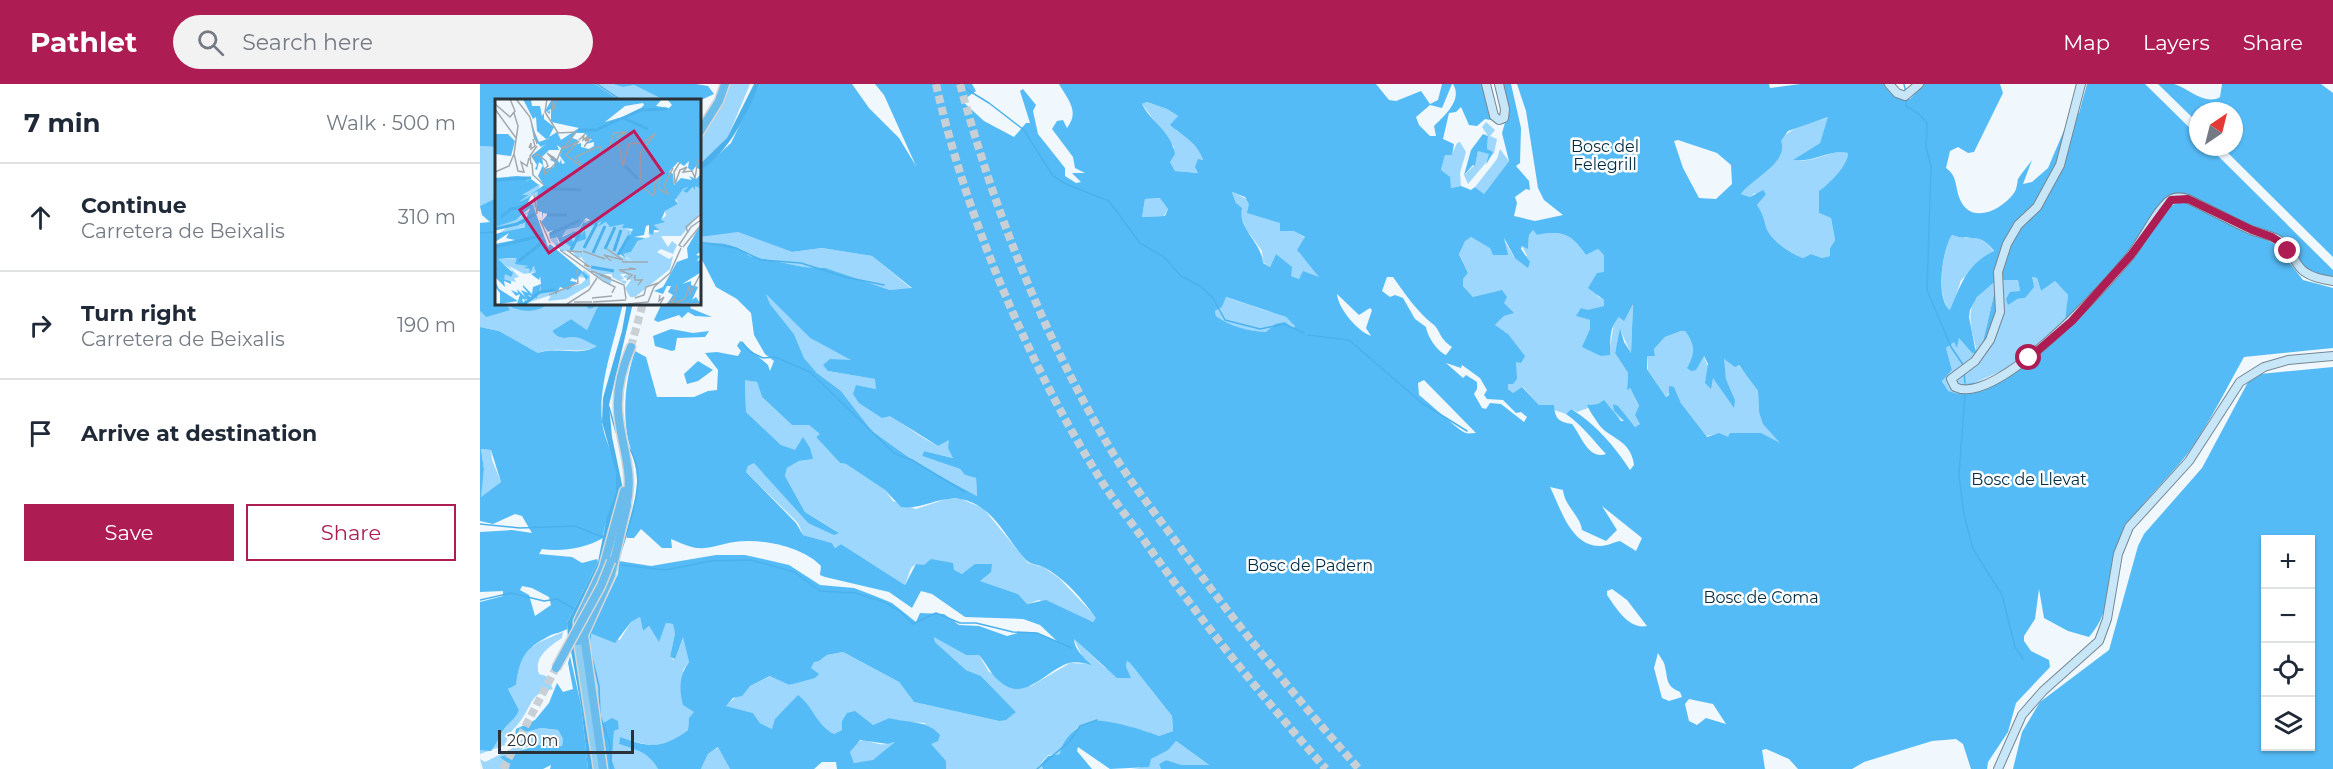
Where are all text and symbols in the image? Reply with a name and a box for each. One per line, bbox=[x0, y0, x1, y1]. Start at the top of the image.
search box bbox=[173, 15, 593, 69]
text: Pathlet bbox=[30, 25, 137, 59]
icon: search bbox=[194, 26, 227, 59]
text: Search here bbox=[242, 29, 373, 56]
text: Map bbox=[2063, 30, 2110, 55]
text: Layers bbox=[2143, 30, 2210, 55]
text: Share bbox=[2243, 30, 2303, 55]
inset map bbox=[495, 99, 700, 304]
north arrow bbox=[2189, 102, 2243, 156]
text: 7 min bbox=[24, 107, 101, 139]
text: Walk · 500 m bbox=[326, 111, 456, 135]
park label: Bosc del Felegrill bbox=[1571, 137, 1639, 174]
text: Continue bbox=[81, 192, 187, 219]
icon: ahead bbox=[24, 201, 57, 234]
text: 310 m bbox=[398, 205, 456, 229]
text: Carretera de Beixalis bbox=[81, 219, 285, 243]
route end bbox=[2274, 237, 2300, 263]
text: Turn right bbox=[81, 300, 196, 327]
icon: right bbox=[24, 309, 57, 342]
text: 190 m bbox=[397, 313, 456, 337]
text: Carretera de Beixalis bbox=[81, 327, 285, 351]
route start bbox=[2015, 344, 2041, 370]
icon: arrive bbox=[24, 417, 57, 450]
text: Arrive at destination bbox=[81, 420, 317, 447]
park label: Bosc de Llevat bbox=[1971, 470, 2087, 489]
button: Save bbox=[24, 504, 234, 561]
button: Share bbox=[246, 504, 456, 561]
map controls bbox=[2261, 535, 2315, 751]
button: + bbox=[2261, 535, 2315, 589]
park label: Bosc de Padern bbox=[1247, 556, 1373, 575]
park label: Bosc de Coma bbox=[1703, 588, 1819, 607]
button: − bbox=[2261, 589, 2315, 643]
button: locate bbox=[2261, 643, 2315, 697]
button: layers bbox=[2261, 697, 2315, 751]
scale bar bbox=[498, 727, 634, 754]
text: 200 m bbox=[507, 731, 558, 750]

